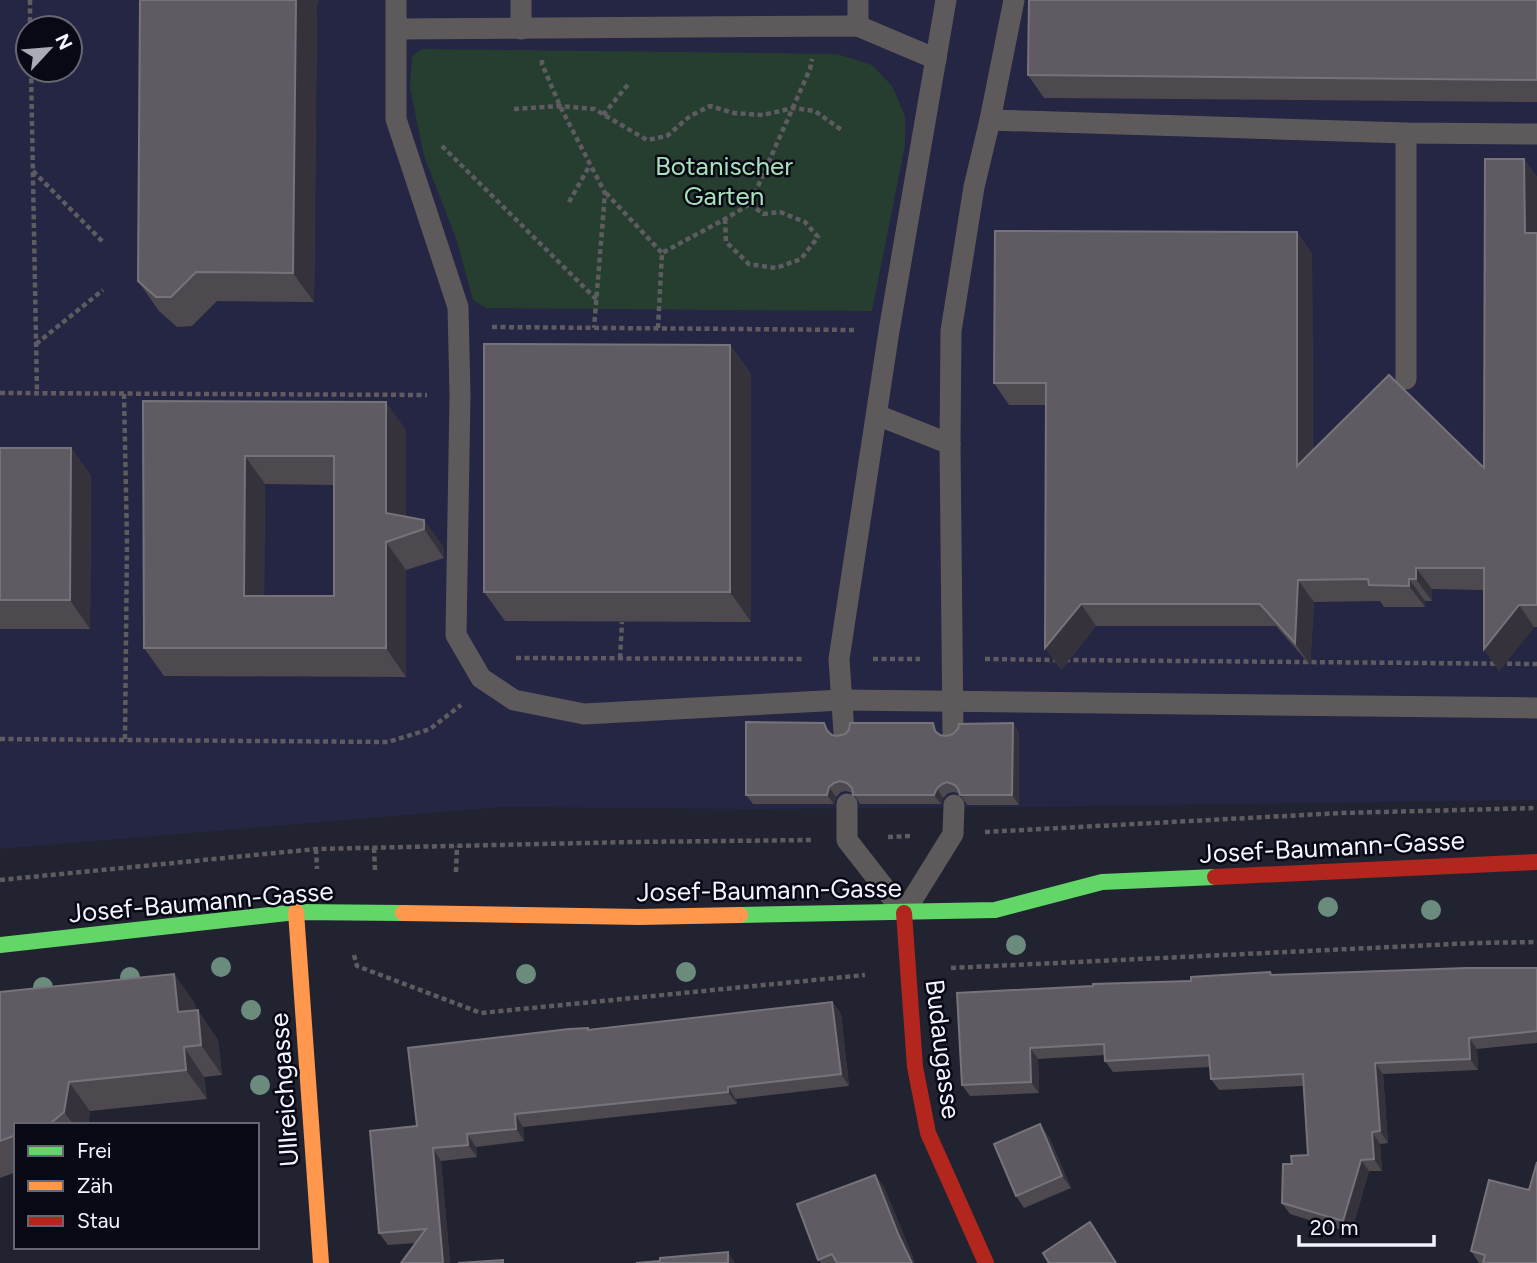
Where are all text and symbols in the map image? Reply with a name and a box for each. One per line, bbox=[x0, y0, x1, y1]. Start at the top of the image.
north arrow bbox=[14, 14, 84, 84]
text: N bbox=[50, 30, 77, 53]
park label: Botanischer Garten bbox=[655, 150, 793, 212]
street label: Josef-Baumann-Gasse bbox=[1199, 824, 1465, 870]
street label: Josef-Baumann-Gasse bbox=[636, 872, 902, 908]
street label: Josef-Baumann-Gasse bbox=[67, 874, 335, 930]
street label: Budaugasse bbox=[919, 977, 967, 1121]
street label: Ullreichgasse bbox=[263, 1012, 305, 1168]
legend bbox=[14, 1123, 259, 1249]
text: Frei bbox=[77, 1138, 112, 1163]
text: Zäh bbox=[77, 1173, 113, 1198]
scale bar bbox=[1299, 1204, 1434, 1248]
text: Stau bbox=[77, 1208, 120, 1233]
text: 20 m bbox=[1310, 1215, 1358, 1240]

